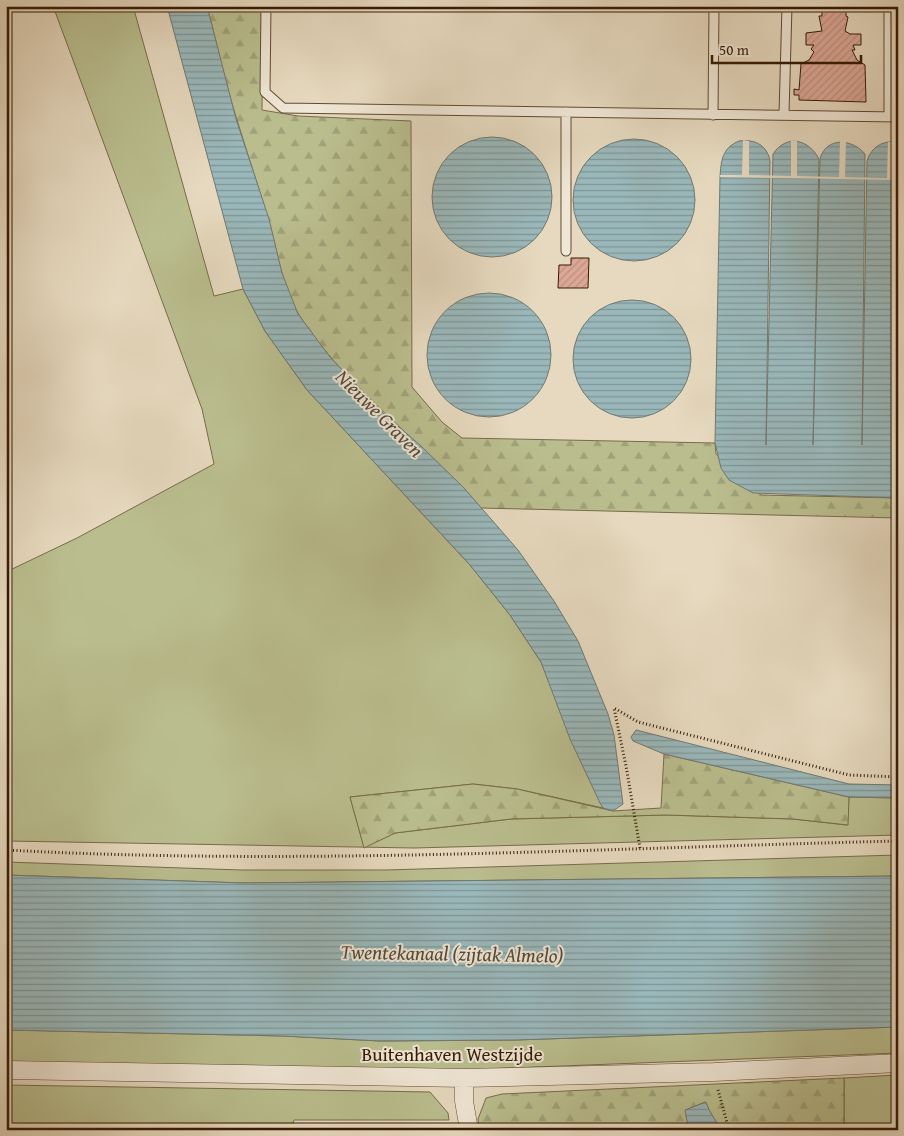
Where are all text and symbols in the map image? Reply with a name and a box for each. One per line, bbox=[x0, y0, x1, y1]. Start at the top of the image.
scale bar bbox=[712, 32, 860, 64]
text: 50 m bbox=[719, 39, 750, 60]
water label: Nieuwe Graven bbox=[329, 362, 431, 464]
water label: Twentekanaal (zijtak Almelo) bbox=[340, 937, 564, 969]
street label: Buitenhaven Westzijde bbox=[361, 1040, 543, 1068]

